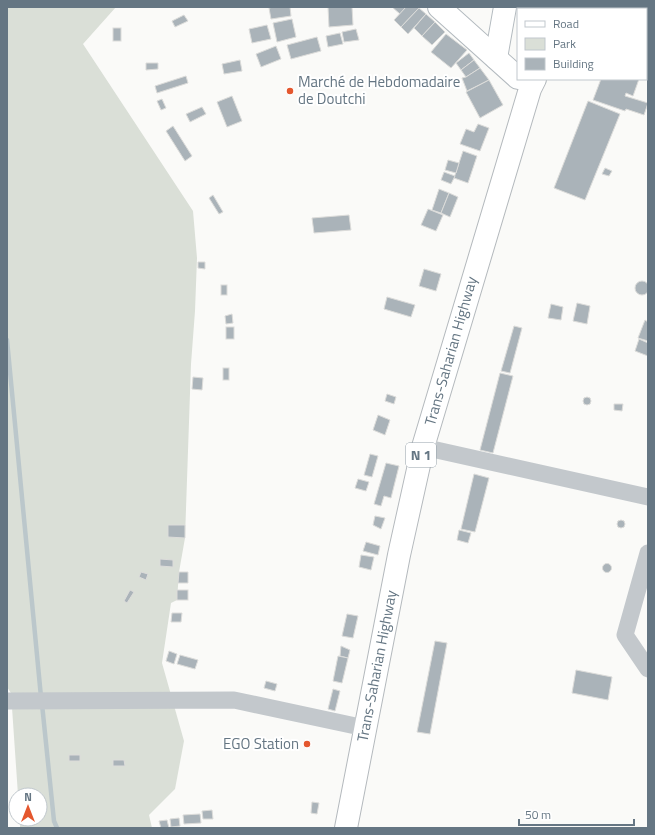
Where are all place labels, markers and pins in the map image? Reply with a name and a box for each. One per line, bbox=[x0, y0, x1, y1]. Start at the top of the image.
place label: Marché de Hebdomadaire de Doutchi bbox=[298, 70, 460, 110]
marker: Marché de Hebdomadaire de Doutchi bbox=[285, 86, 295, 96]
place label: EGO Station bbox=[223, 732, 299, 755]
marker: EGO Station bbox=[302, 739, 312, 749]

